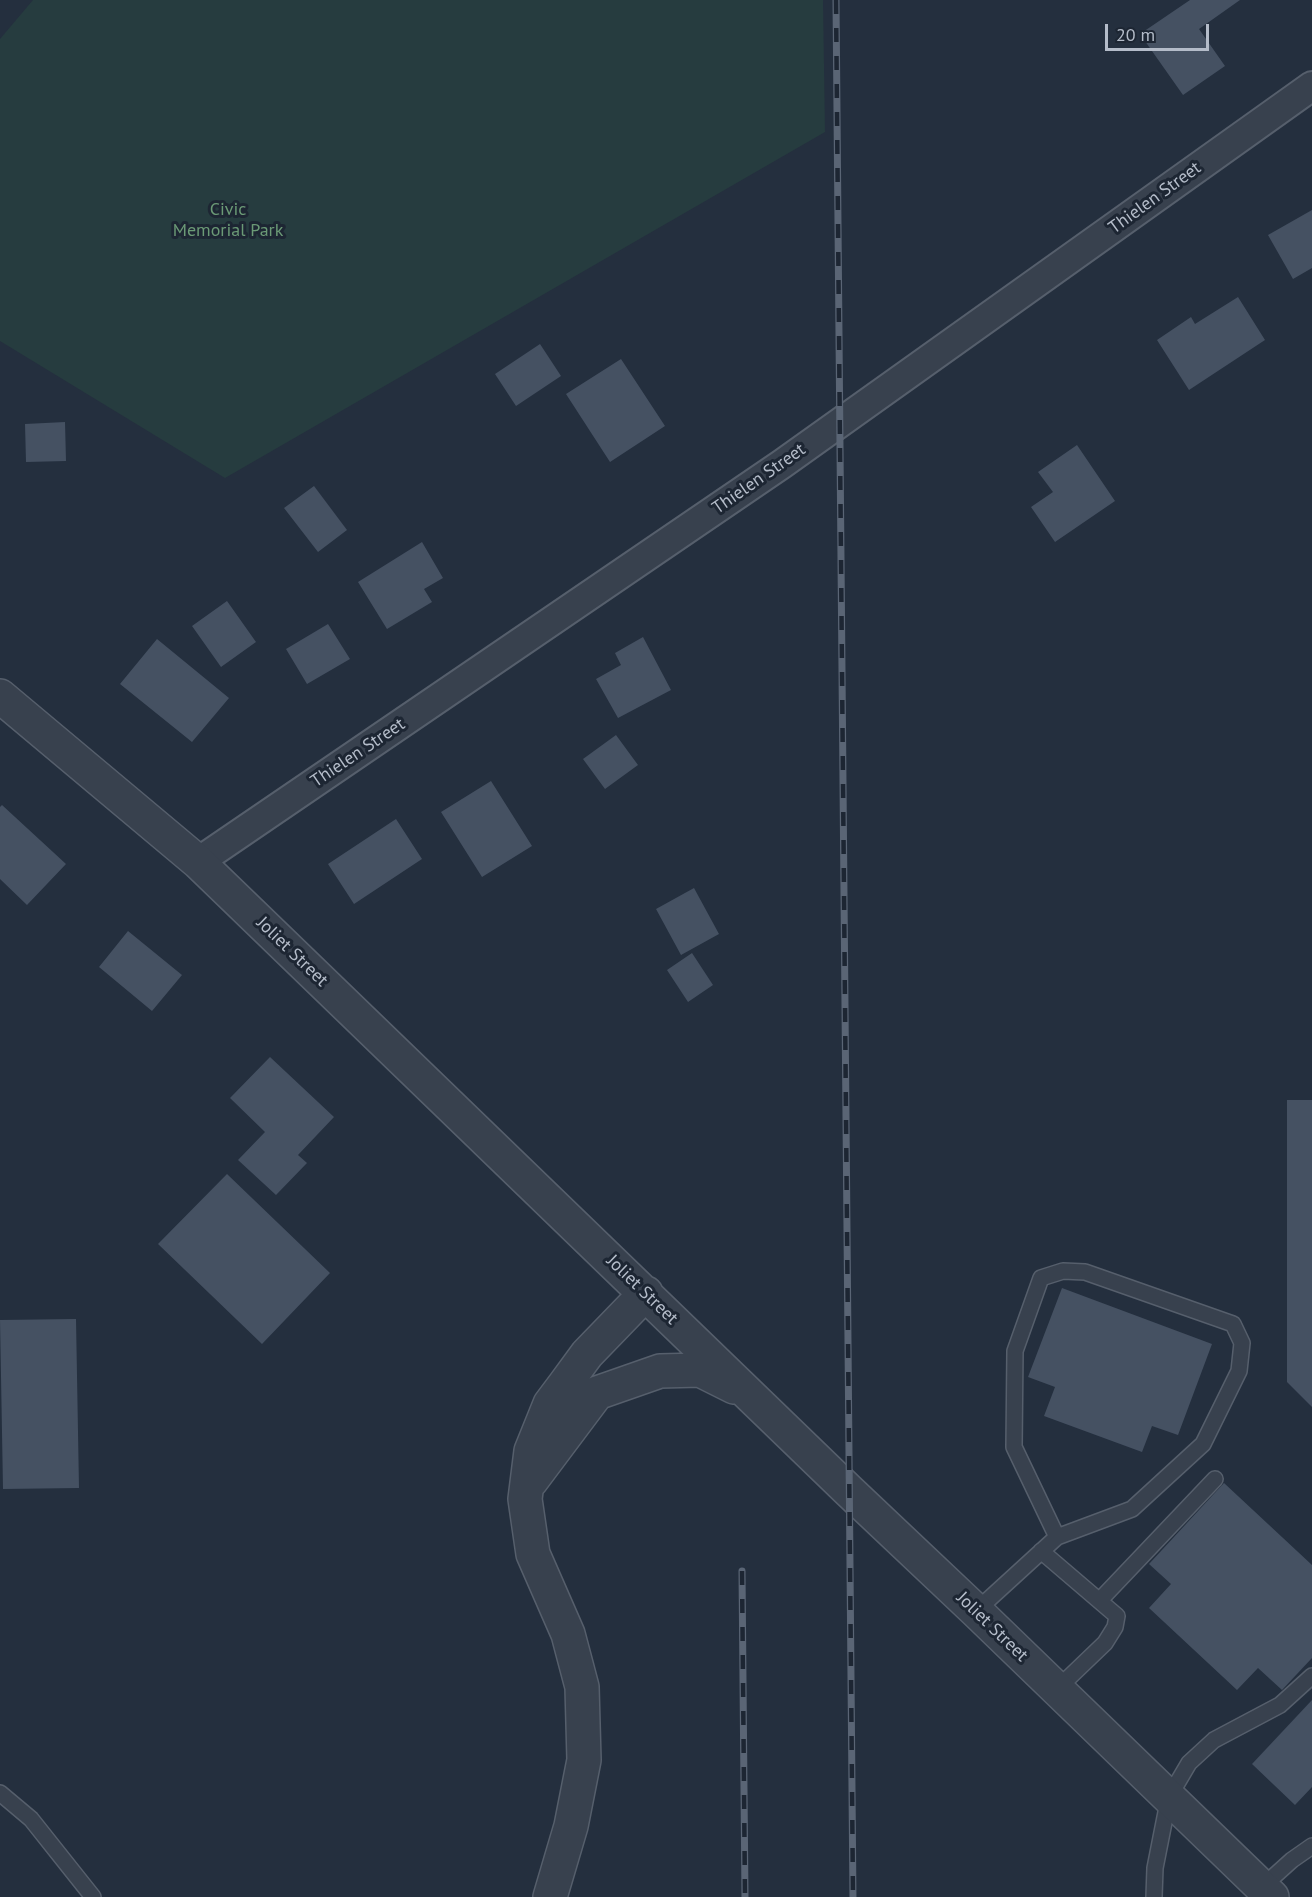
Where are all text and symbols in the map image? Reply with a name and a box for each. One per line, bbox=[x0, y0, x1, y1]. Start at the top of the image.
scale bar bbox=[1108, 12, 1212, 50]
text: 20 m bbox=[1116, 23, 1155, 46]
street label: Thielen Street bbox=[1105, 157, 1205, 239]
park label: Civic Memorial Park bbox=[173, 199, 283, 242]
street label: Thielen Street bbox=[708, 439, 810, 519]
street label: Thielen Street bbox=[307, 714, 409, 792]
street label: Joliet Street bbox=[252, 913, 332, 991]
street label: Joliet Street bbox=[602, 1251, 682, 1329]
street label: Joliet Street bbox=[952, 1588, 1032, 1666]

